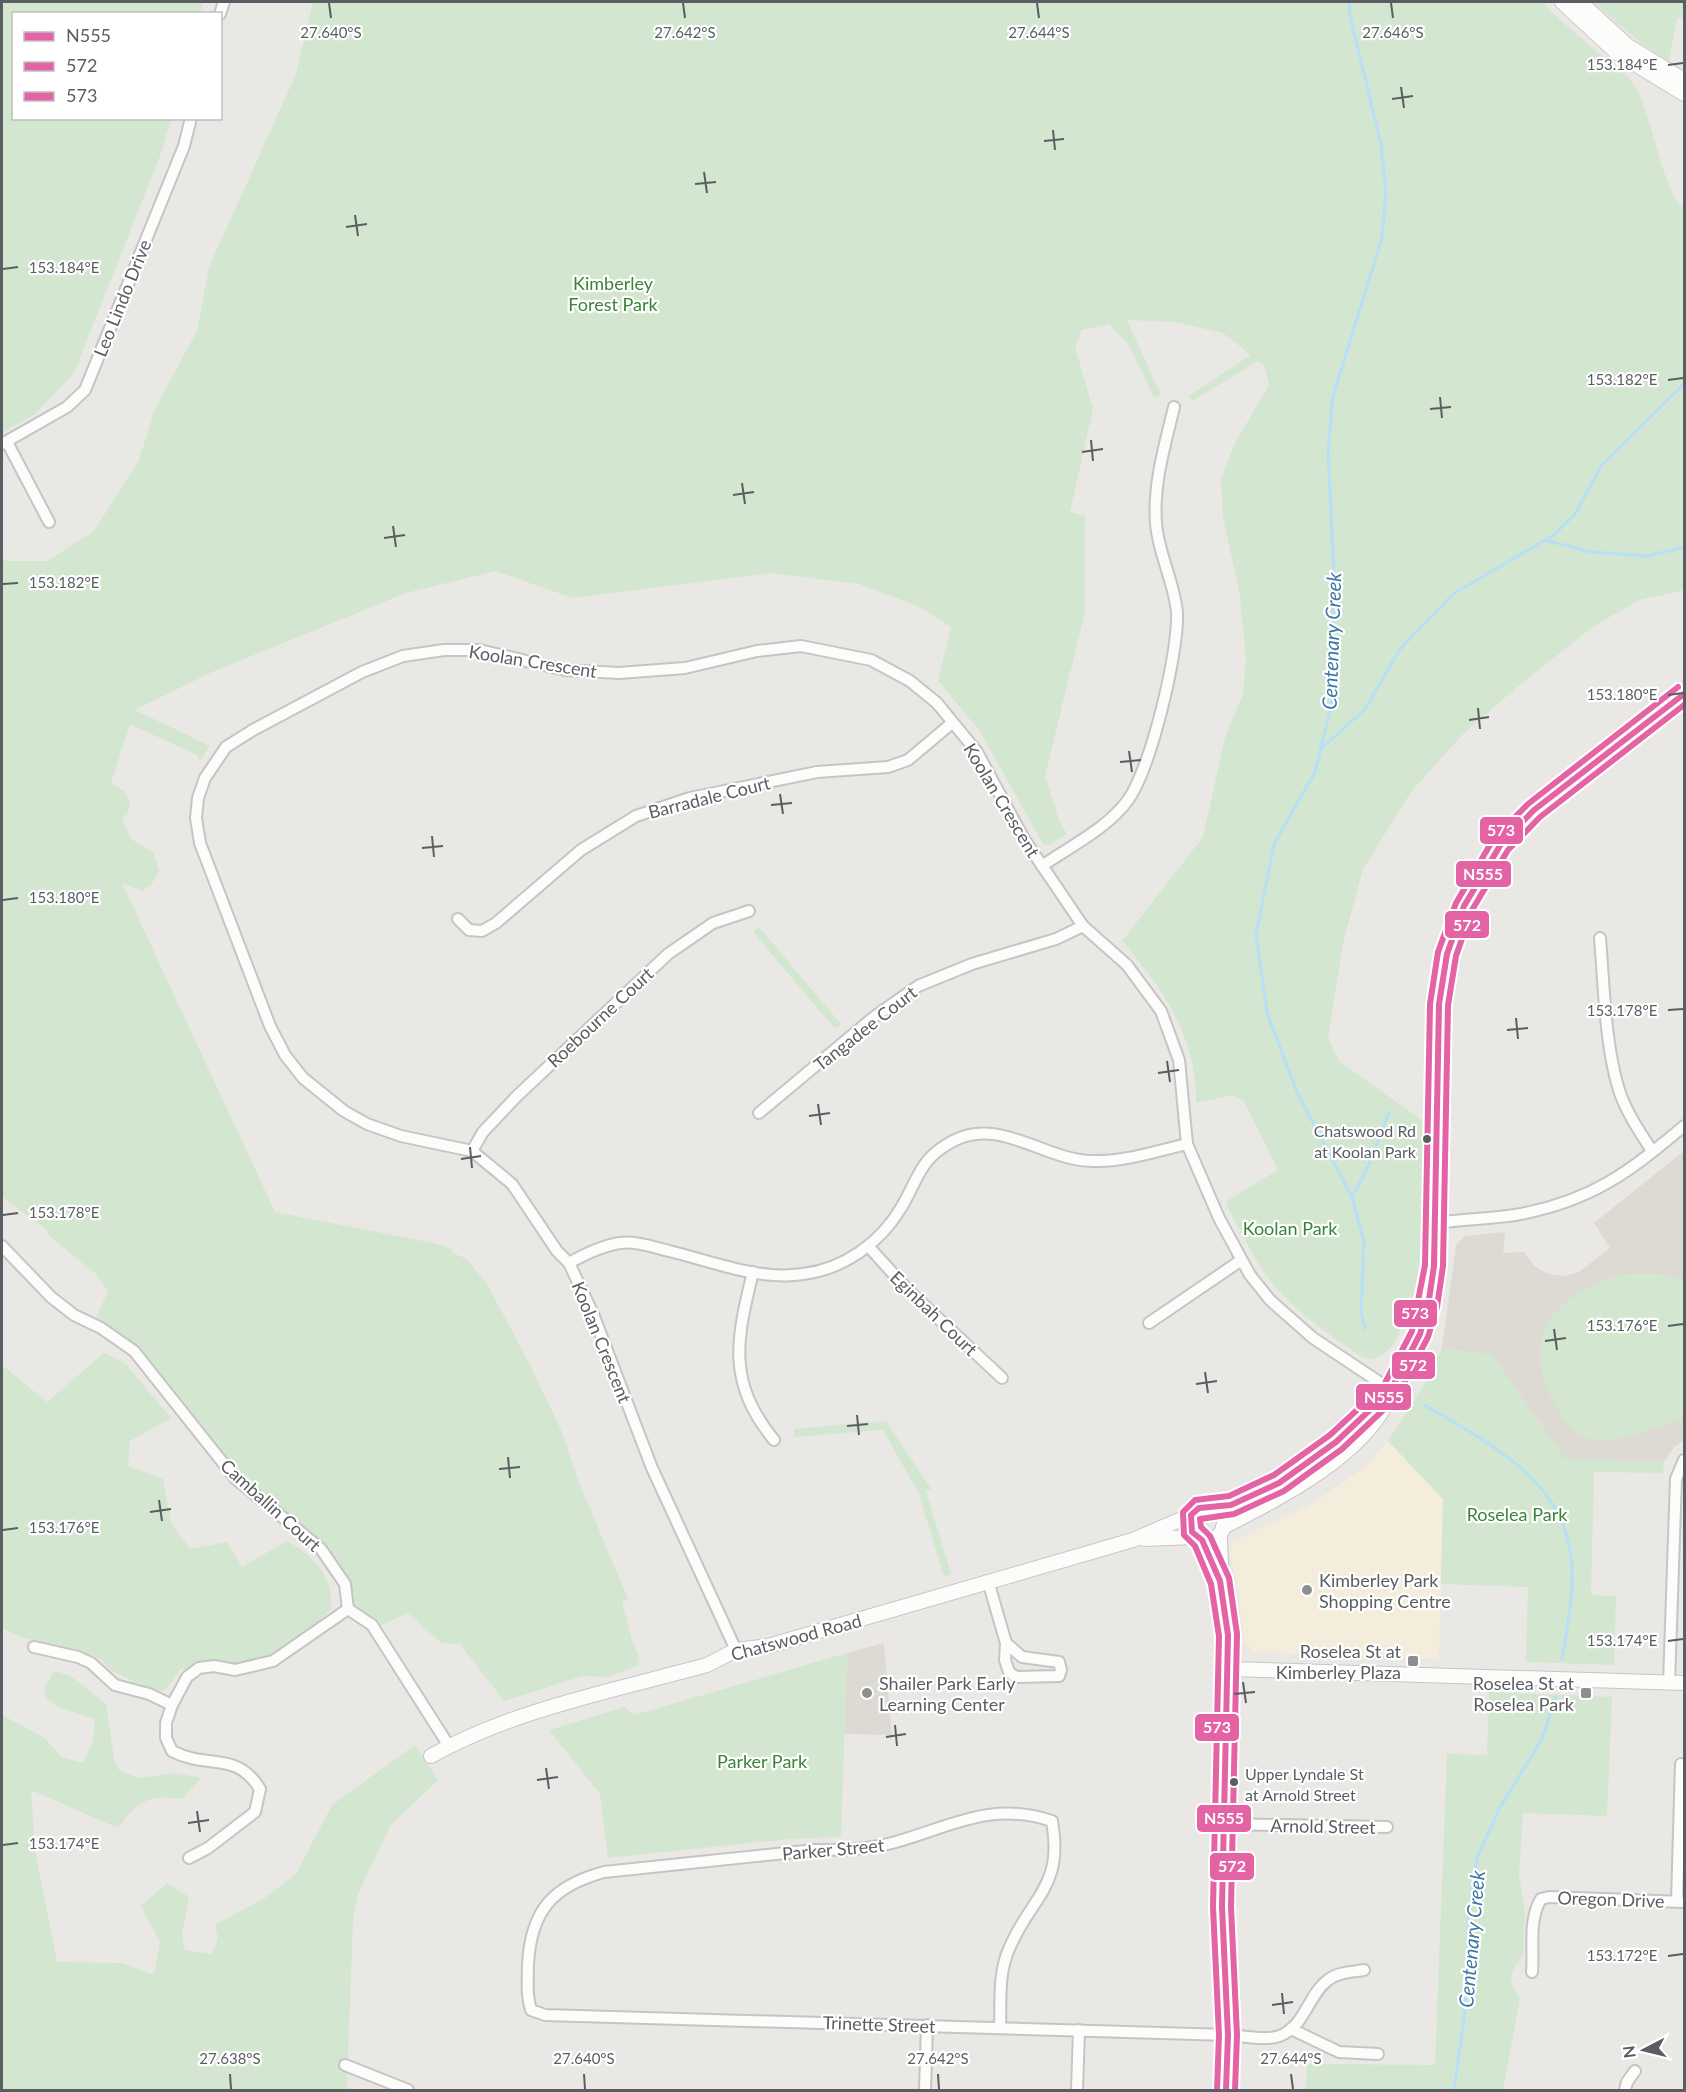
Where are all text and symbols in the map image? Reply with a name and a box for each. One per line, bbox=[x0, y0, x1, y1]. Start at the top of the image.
legend bbox=[12, 12, 222, 120]
text: 27.640°S bbox=[300, 23, 362, 41]
text: 27.642°S bbox=[654, 23, 716, 41]
text: 27.644°S bbox=[1008, 23, 1070, 41]
text: 27.646°S bbox=[1362, 23, 1424, 41]
text: N555 bbox=[66, 24, 111, 46]
text: 572 bbox=[66, 54, 97, 76]
text: 153.184°E bbox=[1587, 55, 1657, 73]
text: 573 bbox=[66, 84, 97, 106]
street label: Leo Lindo Drive bbox=[89, 236, 155, 360]
text: 153.184°E bbox=[29, 258, 99, 276]
park label: Kimberley Forest Park bbox=[568, 272, 659, 315]
text: 153.182°E bbox=[1587, 370, 1657, 388]
water label: Centenary Creek bbox=[1317, 571, 1345, 710]
text: 153.182°E bbox=[29, 573, 99, 591]
street label: Koolan Crescent bbox=[467, 640, 599, 682]
text: 153.180°E bbox=[1587, 685, 1657, 703]
street label: Koolan Crescent bbox=[959, 739, 1045, 862]
street label: Barradale Court bbox=[646, 771, 773, 823]
line badge: 573 bbox=[1479, 816, 1524, 845]
text: 573 bbox=[1487, 820, 1515, 839]
line badge: N555 bbox=[1455, 860, 1512, 888]
text: N555 bbox=[1463, 864, 1503, 883]
text: 153.180°E bbox=[29, 888, 99, 906]
line badge: 572 bbox=[1444, 910, 1490, 939]
text: 572 bbox=[1453, 915, 1481, 934]
street label: Roebourne Court bbox=[543, 962, 658, 1072]
street label: Tangadee Court bbox=[809, 981, 921, 1075]
text: 153.178°E bbox=[1587, 1001, 1657, 1019]
place label: Chatswood Rd at Koolan Park bbox=[1314, 1121, 1417, 1161]
marker: Chatswood Rd at Koolan Park bbox=[1421, 1133, 1433, 1145]
text: 153.178°E bbox=[29, 1203, 99, 1221]
park label: Koolan Park bbox=[1243, 1217, 1338, 1239]
street label: Eginbah Court bbox=[886, 1266, 983, 1360]
street label: Koolan Crescent bbox=[568, 1278, 637, 1407]
line badge: 573 bbox=[1393, 1299, 1438, 1328]
text: 573 bbox=[1401, 1303, 1429, 1322]
text: 153.176°E bbox=[1587, 1316, 1657, 1334]
line badge: 572 bbox=[1391, 1351, 1436, 1380]
text: 572 bbox=[1399, 1355, 1427, 1374]
line badge: N555 bbox=[1355, 1383, 1412, 1411]
text: N555 bbox=[1364, 1387, 1404, 1406]
street label: Camballin Court bbox=[216, 1454, 326, 1556]
park label: Roselea Park bbox=[1467, 1503, 1568, 1525]
text: 153.176°E bbox=[29, 1518, 99, 1536]
place label: Kimberley Park Shopping Centre bbox=[1319, 1569, 1451, 1612]
marker: Kimberley Park Shopping Centre bbox=[1300, 1583, 1314, 1597]
street label: Chatswood Road bbox=[728, 1609, 864, 1665]
text: 153.174°E bbox=[1587, 1631, 1657, 1649]
place label: Roselea St at Kimberley Plaza bbox=[1276, 1640, 1402, 1683]
marker: Roselea St at Kimberley Plaza bbox=[1406, 1654, 1420, 1668]
place label: Shailer Park Early Learning Center bbox=[879, 1672, 1016, 1715]
place label: Roselea St at Roselea Park bbox=[1473, 1672, 1575, 1715]
marker: Shailer Park Early Learning Center bbox=[860, 1686, 874, 1700]
marker: Roselea St at Roselea Park bbox=[1579, 1686, 1593, 1700]
line badge: 573 bbox=[1194, 1713, 1240, 1742]
text: 573 bbox=[1203, 1717, 1231, 1736]
park label: Parker Park bbox=[717, 1750, 808, 1772]
place label: Upper Lyndale St at Arnold Street bbox=[1245, 1764, 1364, 1804]
marker: Upper Lyndale St at Arnold Street bbox=[1228, 1776, 1240, 1788]
line badge: N555 bbox=[1196, 1804, 1252, 1833]
text: N555 bbox=[1204, 1808, 1244, 1827]
street label: Arnold Street bbox=[1270, 1814, 1376, 1838]
text: 153.174°E bbox=[29, 1834, 99, 1852]
street label: Parker Street bbox=[781, 1834, 885, 1864]
line badge: 572 bbox=[1209, 1852, 1255, 1881]
text: 572 bbox=[1218, 1856, 1246, 1875]
water label: Centenary Creek bbox=[1453, 1869, 1489, 2009]
street label: Oregon Drive bbox=[1557, 1886, 1665, 1912]
text: 153.172°E bbox=[1587, 1946, 1657, 1964]
street label: Trinette Street bbox=[822, 2011, 936, 2037]
north arrow bbox=[1614, 2020, 1674, 2080]
text: N bbox=[1618, 2045, 1639, 2059]
text: 27.638°S bbox=[199, 2049, 261, 2067]
text: 27.640°S bbox=[553, 2049, 615, 2067]
text: 27.642°S bbox=[907, 2049, 969, 2067]
text: 27.644°S bbox=[1260, 2049, 1322, 2067]

